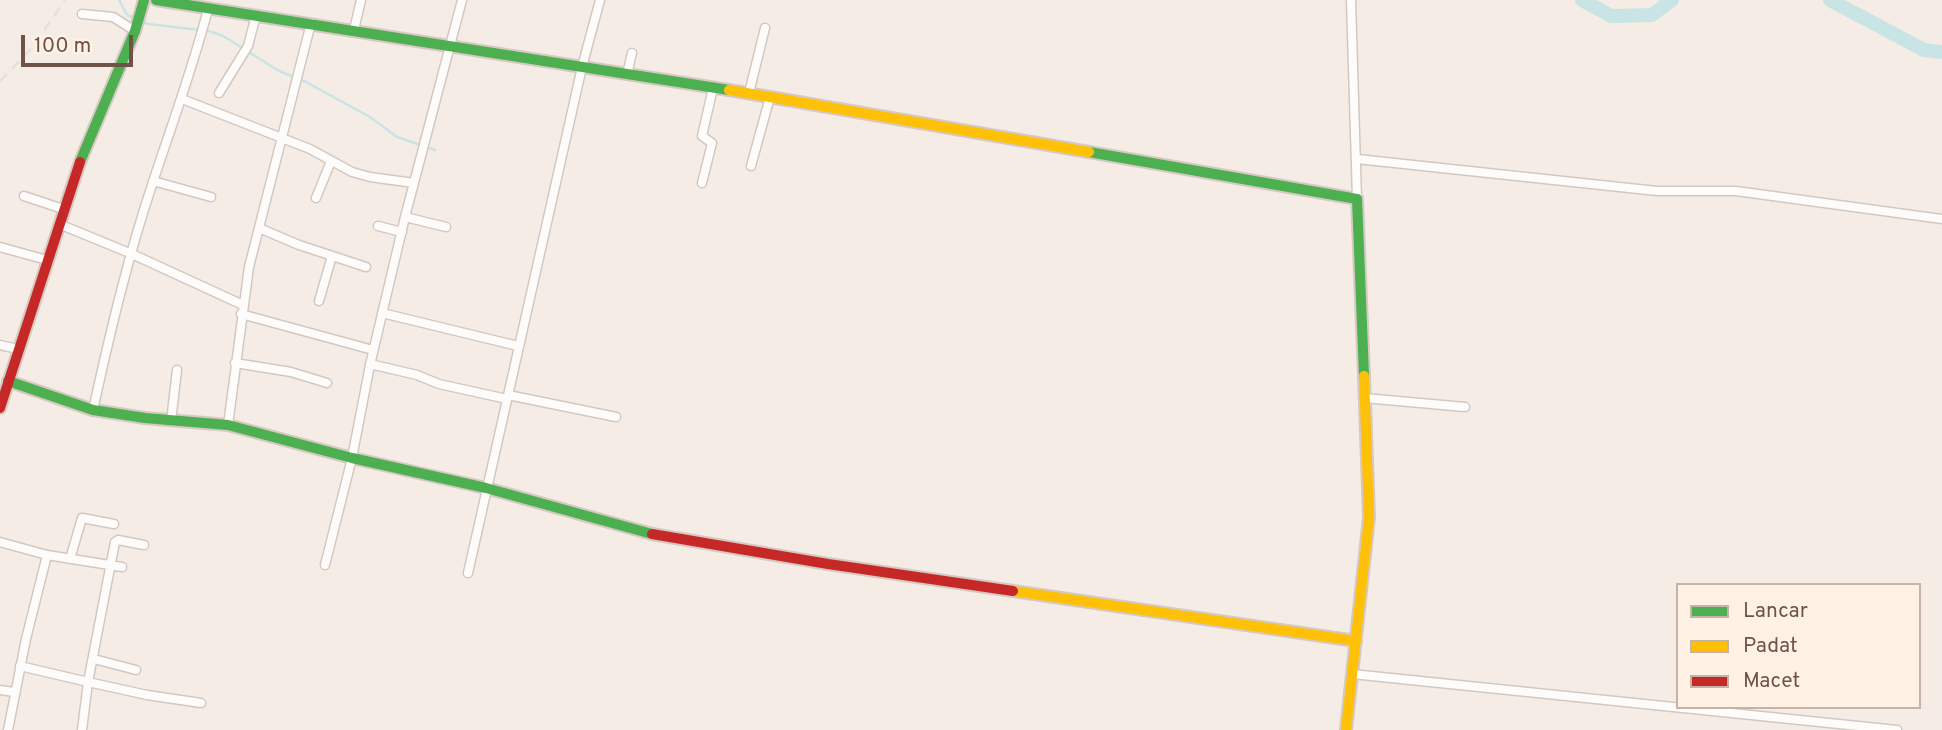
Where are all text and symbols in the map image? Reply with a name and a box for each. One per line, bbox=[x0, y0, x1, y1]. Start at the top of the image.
scale bar bbox=[24, 21, 136, 65]
text: 100 m bbox=[34, 33, 91, 60]
legend bbox=[1676, 583, 1921, 709]
text: Lancar bbox=[1743, 598, 1808, 625]
text: Padat bbox=[1743, 633, 1798, 660]
text: Macet bbox=[1743, 668, 1800, 695]

